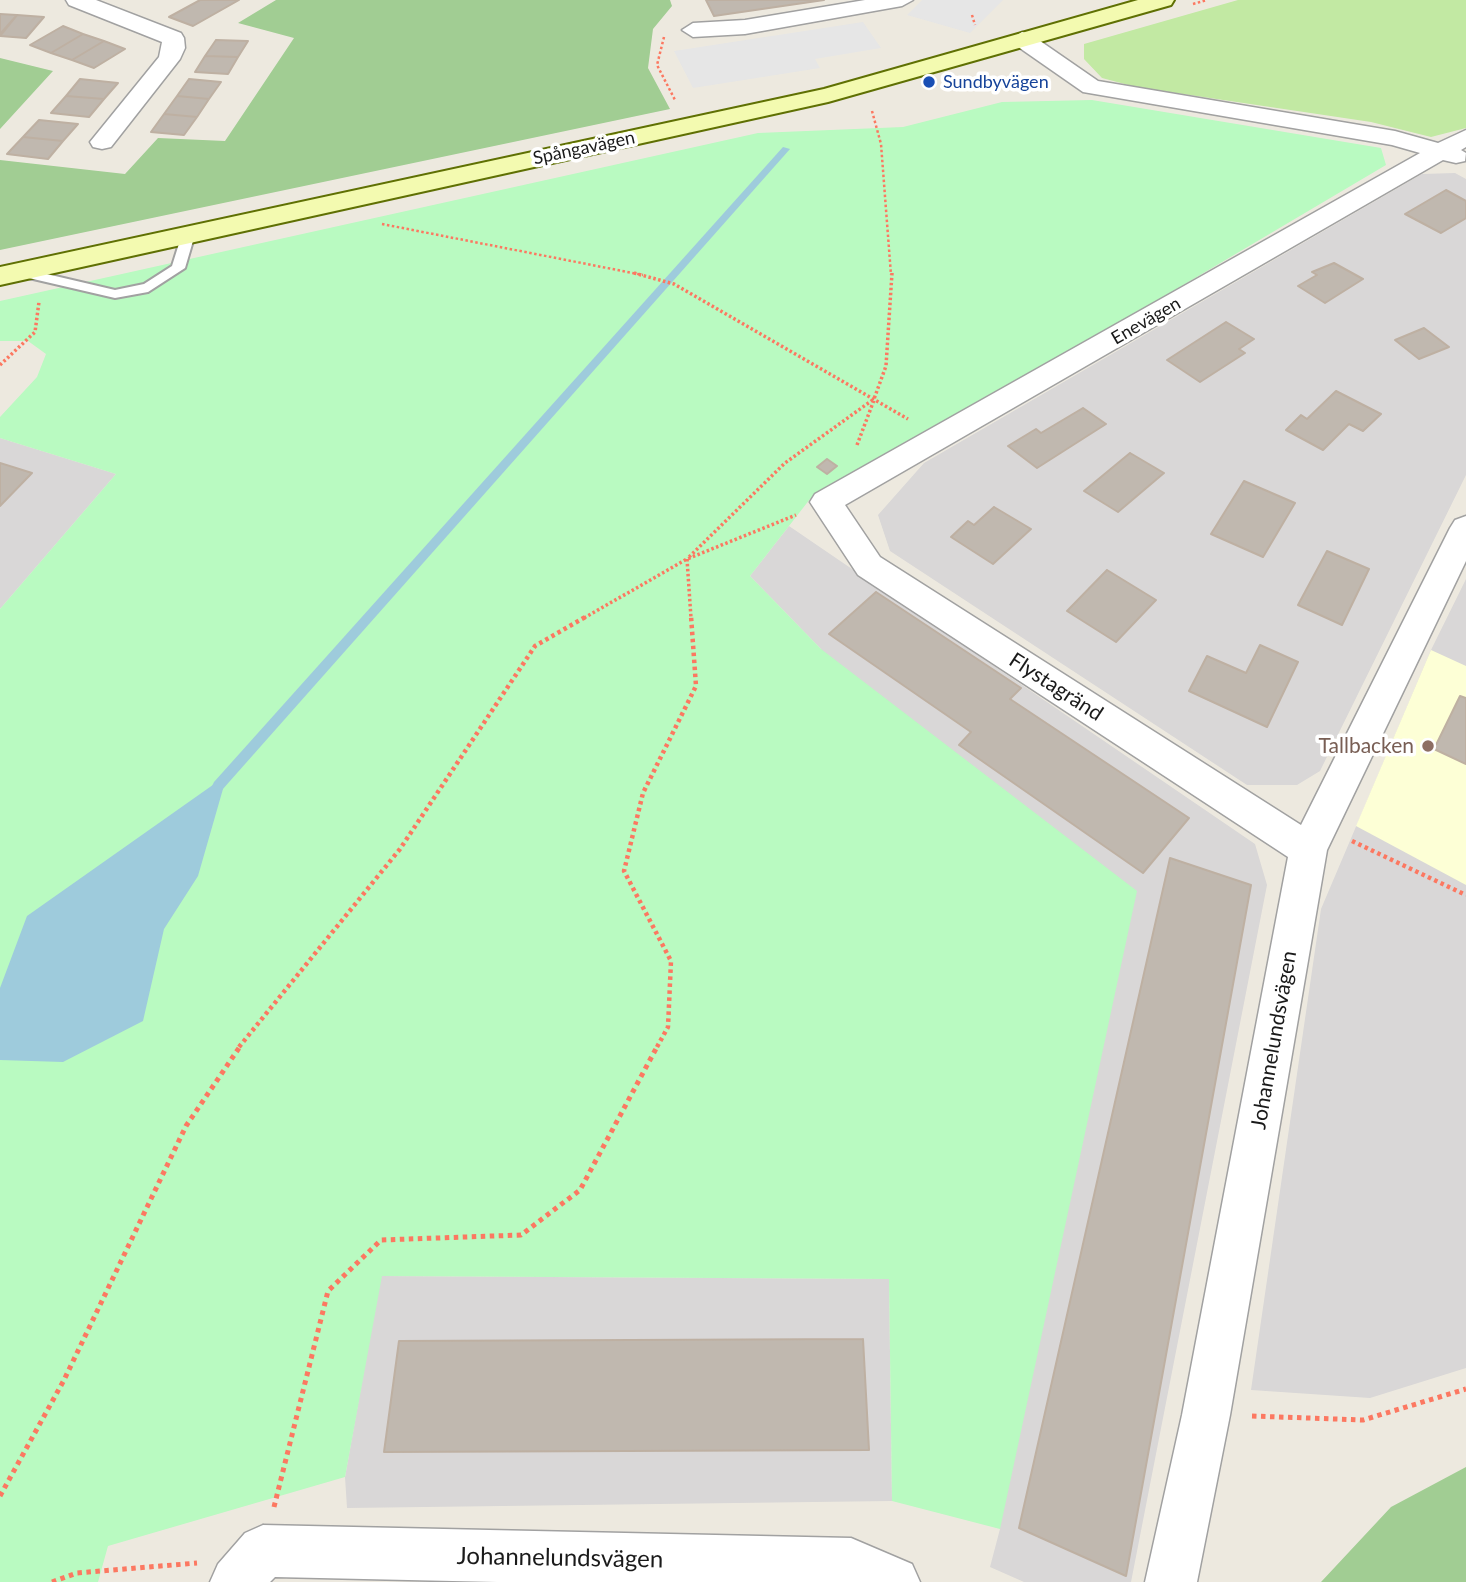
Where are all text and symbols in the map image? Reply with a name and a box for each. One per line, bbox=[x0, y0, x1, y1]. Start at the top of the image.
place label: Sundbyvägen bbox=[943, 71, 1049, 93]
marker: Sundbyvägen bbox=[921, 74, 937, 90]
street label: Spångavägen bbox=[531, 127, 637, 169]
street label: Enevägen bbox=[1108, 293, 1184, 349]
street label: Flystagränd bbox=[1004, 647, 1108, 727]
place label: Tallbacken bbox=[1319, 733, 1414, 759]
marker: Tallbacken bbox=[1420, 738, 1436, 754]
street label: Johannelundsvägen bbox=[1246, 949, 1302, 1131]
street label: Johannelundsvägen bbox=[456, 1542, 664, 1574]

